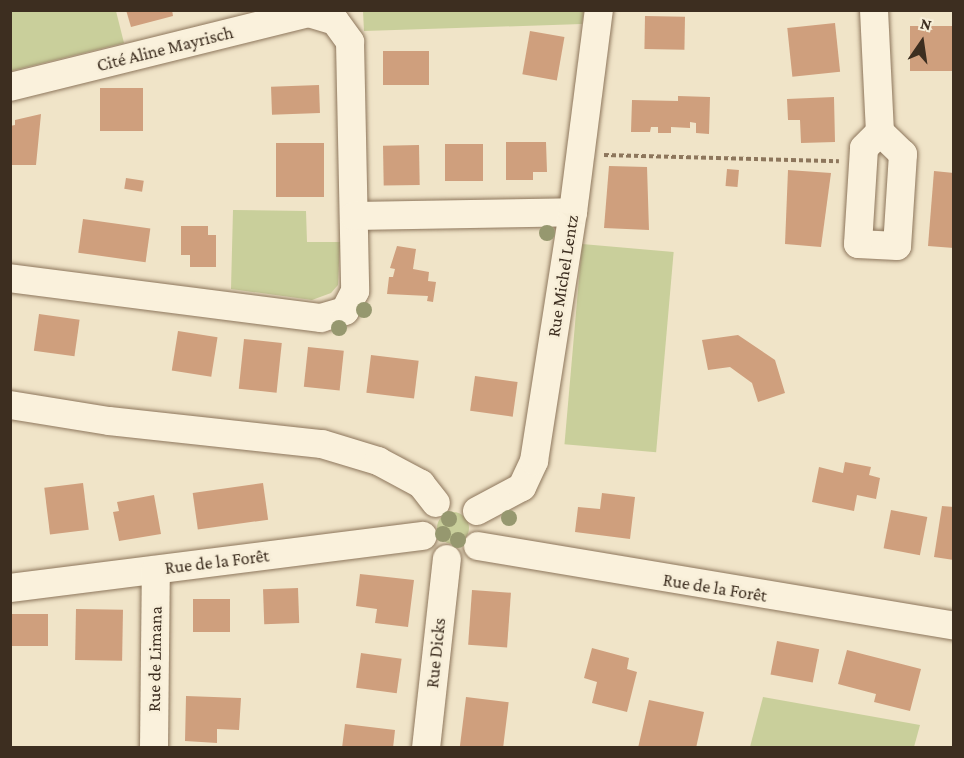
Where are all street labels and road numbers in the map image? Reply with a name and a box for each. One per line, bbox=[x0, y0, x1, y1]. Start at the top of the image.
street label: Cité Aline Mayrisch bbox=[95, 22, 235, 76]
street label: Rue Michel Lentz bbox=[543, 213, 583, 339]
street label: Rue de la Forêt bbox=[164, 545, 270, 579]
street label: Rue de la Forêt bbox=[661, 569, 769, 607]
street label: Rue de Limana bbox=[143, 606, 167, 712]
street label: Rue Dicks bbox=[422, 617, 450, 689]

